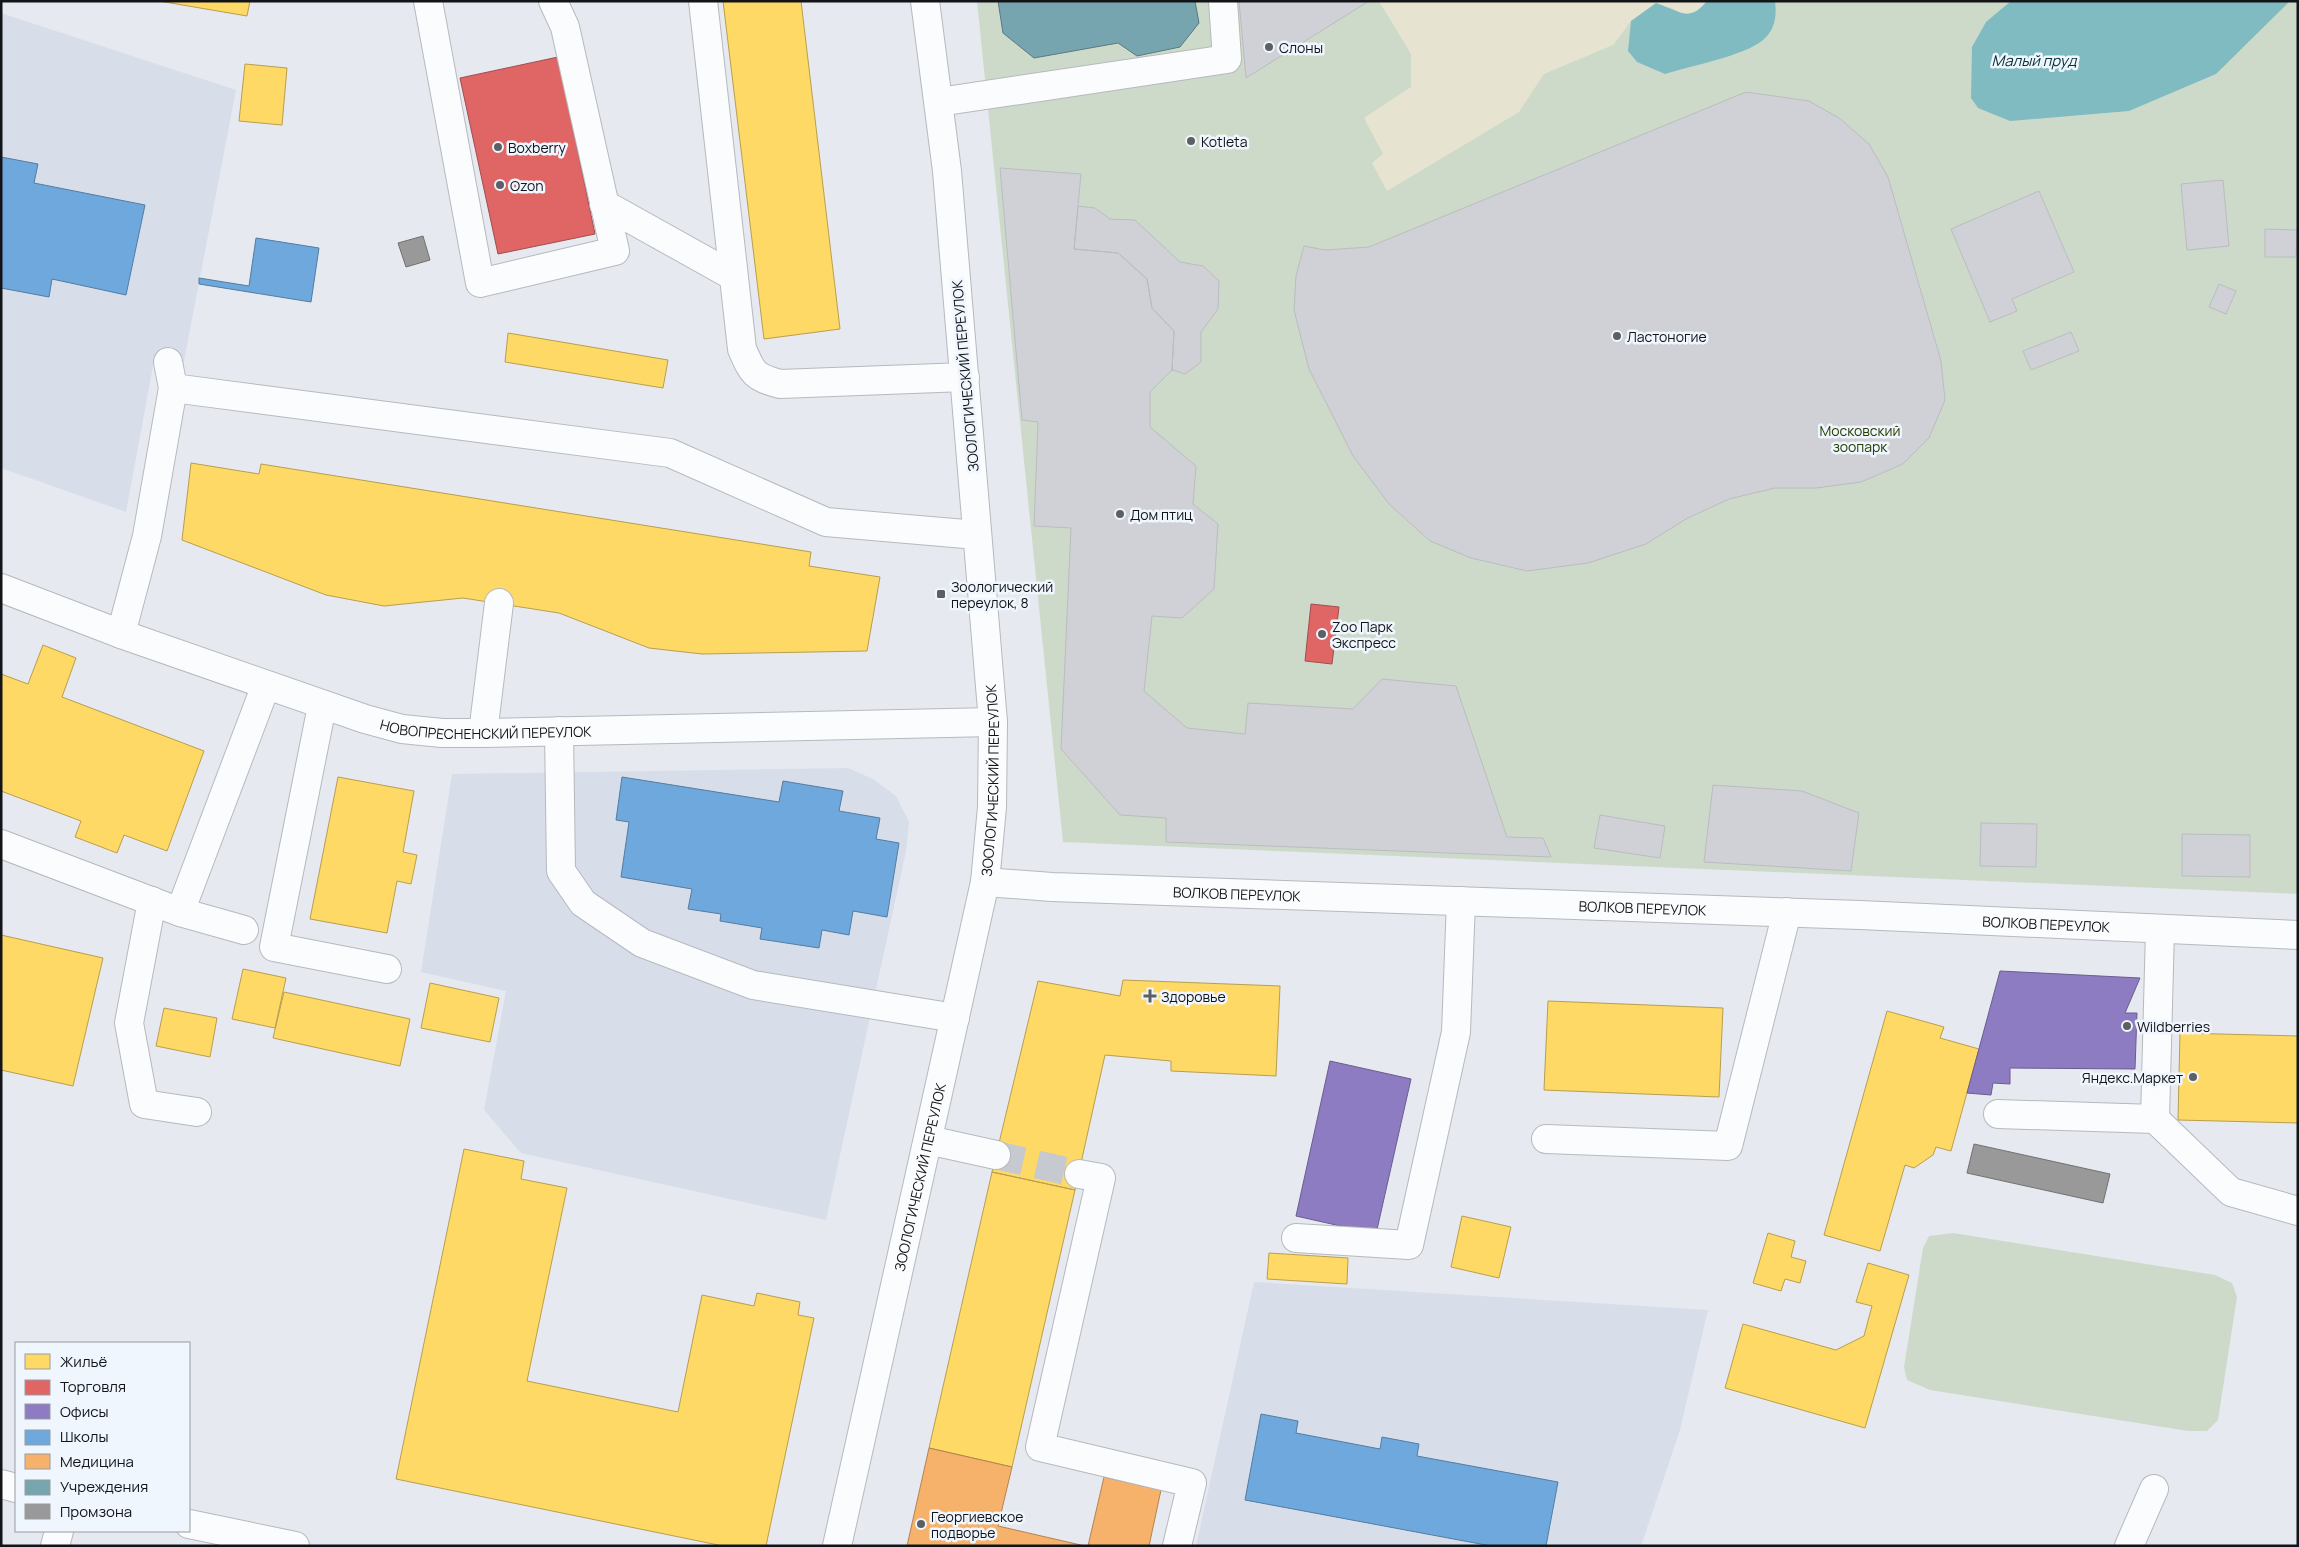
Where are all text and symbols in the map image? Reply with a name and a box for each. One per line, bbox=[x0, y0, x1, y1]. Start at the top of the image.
place label: Слоны bbox=[1279, 38, 1323, 57]
marker: Слоны bbox=[1263, 41, 1275, 53]
water label: Малый пруд bbox=[1992, 50, 2077, 71]
place label: Kotleta bbox=[1201, 132, 1247, 151]
marker: Kotleta bbox=[1185, 135, 1197, 147]
place label: Boxberry bbox=[508, 138, 567, 157]
marker: Boxberry bbox=[492, 141, 504, 153]
place label: Ozon bbox=[510, 176, 544, 195]
marker: Ozon bbox=[494, 179, 506, 191]
street label: ЗООЛОГИЧЕСКИЙ ПЕРЕУЛОК bbox=[947, 279, 983, 473]
place label: Ластоногие bbox=[1627, 327, 1707, 346]
marker: Ластоногие bbox=[1611, 330, 1623, 342]
park label: Московский зоопарк bbox=[1819, 421, 1901, 456]
place label: Дом птиц bbox=[1130, 505, 1193, 524]
marker: Дом птиц bbox=[1114, 508, 1126, 520]
place label: Зоологический переулок, 8 bbox=[951, 577, 1053, 612]
marker: Зоологический переулок, 8 bbox=[935, 588, 947, 600]
place label: Zoo Парк Экспресс bbox=[1332, 617, 1396, 652]
marker: Zoo Парк Экспресс bbox=[1316, 628, 1328, 640]
street label: ЗООЛОГИЧЕСКИЙ ПЕРЕУЛОК bbox=[976, 683, 1003, 877]
street label: НОВОПРЕСНЕНСКИЙ ПЕРЕУЛОК bbox=[378, 714, 592, 743]
street label: ВОЛКОВ ПЕРЕУЛОК bbox=[1173, 882, 1302, 905]
street label: ВОЛКОВ ПЕРЕУЛОК bbox=[1578, 896, 1707, 919]
street label: ВОЛКОВ ПЕРЕУЛОК bbox=[1982, 911, 2111, 936]
place label: Здоровье bbox=[1161, 987, 1226, 1006]
marker: Здоровье bbox=[1143, 989, 1157, 1003]
place label: Wildberries bbox=[2137, 1017, 2210, 1036]
marker: Wildberries bbox=[2121, 1020, 2133, 1032]
place label: Яндекс.Маркет bbox=[2082, 1068, 2183, 1087]
marker: Яндекс.Маркет bbox=[2187, 1071, 2199, 1083]
street label: ЗООЛОГИЧЕСКИЙ ПЕРЕУЛОК bbox=[889, 1080, 950, 1273]
legend bbox=[15, 1342, 190, 1532]
text: Жильё bbox=[60, 1351, 108, 1372]
text: Торговля bbox=[60, 1376, 126, 1397]
text: Офисы bbox=[60, 1401, 109, 1422]
text: Школы bbox=[60, 1426, 108, 1447]
text: Медицина bbox=[60, 1451, 134, 1472]
text: Учреждения bbox=[60, 1476, 148, 1497]
text: Промзона bbox=[60, 1501, 132, 1522]
place label: Георгиевское подворье bbox=[931, 1507, 1023, 1542]
marker: Георгиевское подворье bbox=[915, 1518, 927, 1530]

